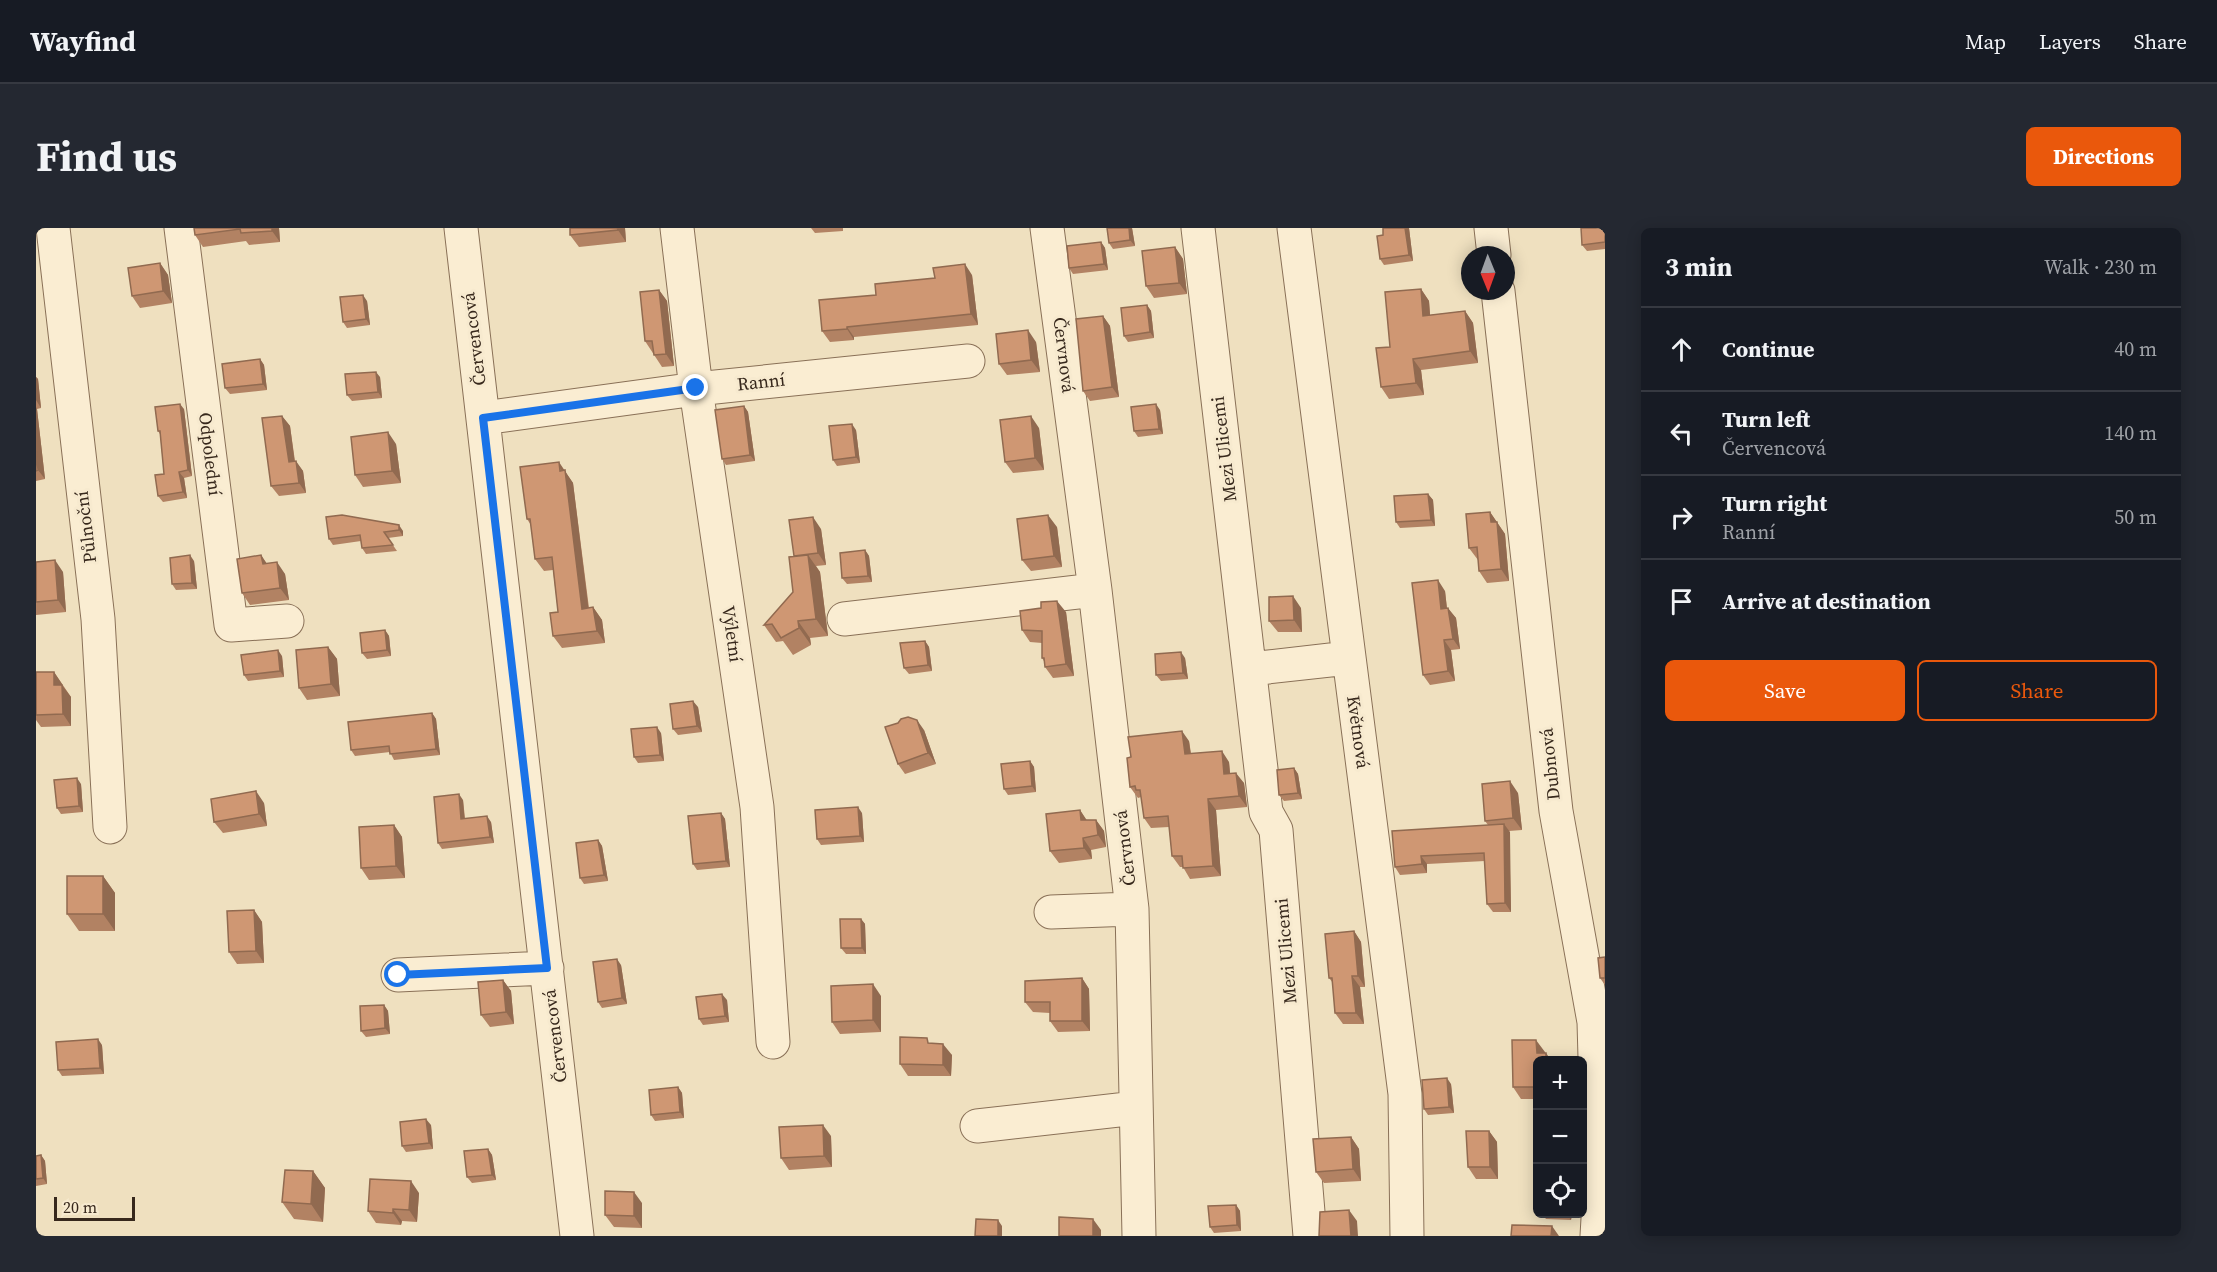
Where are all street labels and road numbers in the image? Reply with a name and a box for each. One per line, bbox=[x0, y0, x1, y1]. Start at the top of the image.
street label: Červencová bbox=[455, 290, 492, 387]
street label: Červnová bbox=[1047, 316, 1082, 395]
street label: Ranní bbox=[736, 367, 786, 396]
street label: Mezi Ulicemi bbox=[1205, 395, 1242, 503]
street label: Odpolední bbox=[193, 411, 228, 497]
street label: Půlnoční bbox=[69, 490, 102, 564]
street label: Výletní bbox=[716, 604, 749, 664]
street label: Květnová bbox=[1341, 694, 1376, 771]
street label: Dubnová bbox=[1533, 726, 1566, 801]
street label: Červnová bbox=[1107, 808, 1142, 887]
street label: Mezi Ulicemi bbox=[1268, 897, 1303, 1005]
street label: Červencová bbox=[536, 987, 573, 1084]

